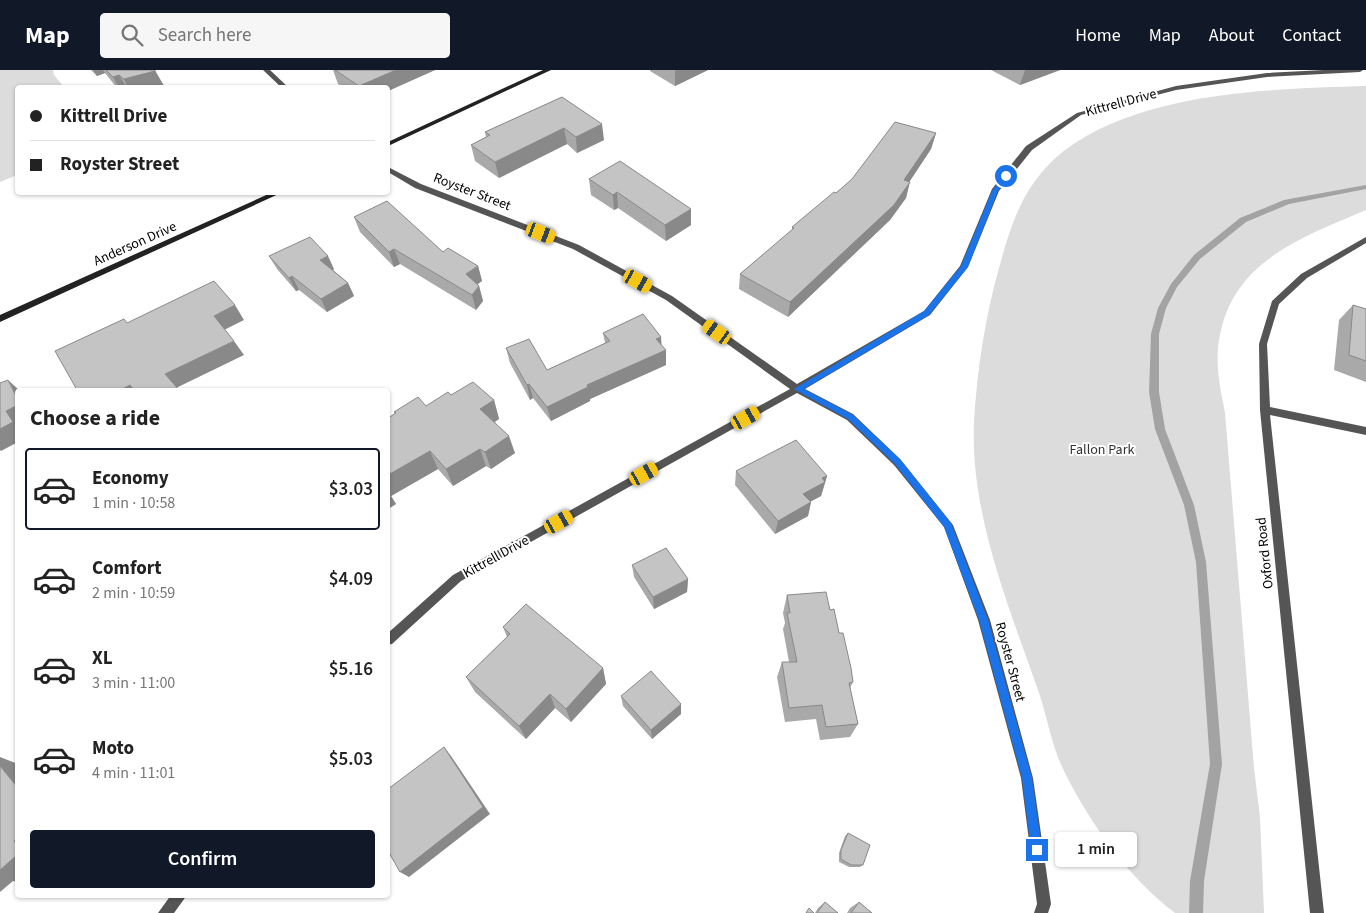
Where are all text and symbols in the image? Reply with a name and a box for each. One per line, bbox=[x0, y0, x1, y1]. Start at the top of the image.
search box bbox=[100, 13, 450, 58]
text: Map bbox=[25, 18, 70, 53]
icon: search bbox=[118, 21, 146, 49]
text: Search here bbox=[158, 22, 251, 49]
text: Home bbox=[1075, 23, 1121, 48]
text: Map bbox=[1149, 23, 1181, 48]
text: About bbox=[1209, 23, 1254, 48]
text: Contact bbox=[1282, 23, 1341, 48]
street label: Kittrell Drive bbox=[1083, 84, 1159, 122]
text: Kittrell Drive bbox=[60, 103, 167, 130]
text: Royster Street bbox=[60, 151, 179, 178]
route start bbox=[995, 165, 1017, 187]
street label: Royster Street bbox=[430, 168, 514, 216]
street label: Anderson Drive bbox=[90, 217, 180, 271]
car bbox=[524, 221, 557, 245]
car bbox=[621, 267, 654, 295]
car bbox=[700, 317, 733, 347]
text: Choose a ride bbox=[30, 402, 160, 434]
car bbox=[729, 404, 762, 432]
park label: Fallon Park bbox=[1070, 440, 1134, 460]
car bbox=[627, 460, 660, 488]
text: Economy bbox=[92, 465, 169, 492]
icon: car bbox=[32, 467, 77, 512]
text: $3.03 bbox=[329, 476, 373, 503]
text: 1 min · 10:58 bbox=[92, 492, 175, 514]
car bbox=[542, 508, 575, 536]
street label: Oxford Road bbox=[1251, 516, 1279, 590]
street label: Kittrell Drive bbox=[459, 531, 533, 583]
text: Comfort bbox=[92, 555, 162, 582]
icon: car bbox=[32, 557, 77, 602]
text: $4.09 bbox=[329, 566, 373, 593]
text: 2 min · 10:59 bbox=[92, 582, 175, 604]
street label: Royster Street bbox=[990, 620, 1030, 704]
text: XL bbox=[92, 645, 113, 672]
icon: car bbox=[32, 647, 77, 692]
text: $5.16 bbox=[329, 656, 373, 683]
text: 3 min · 11:00 bbox=[92, 672, 175, 694]
text: Moto bbox=[92, 735, 134, 762]
icon: car bbox=[32, 737, 77, 782]
text: $5.03 bbox=[329, 746, 373, 773]
text: 4 min · 11:01 bbox=[92, 762, 175, 784]
button: Confirm bbox=[30, 830, 375, 888]
callout: 1 min bbox=[1054, 832, 1137, 868]
text: 1 min bbox=[1077, 838, 1115, 860]
route end bbox=[1026, 839, 1048, 861]

